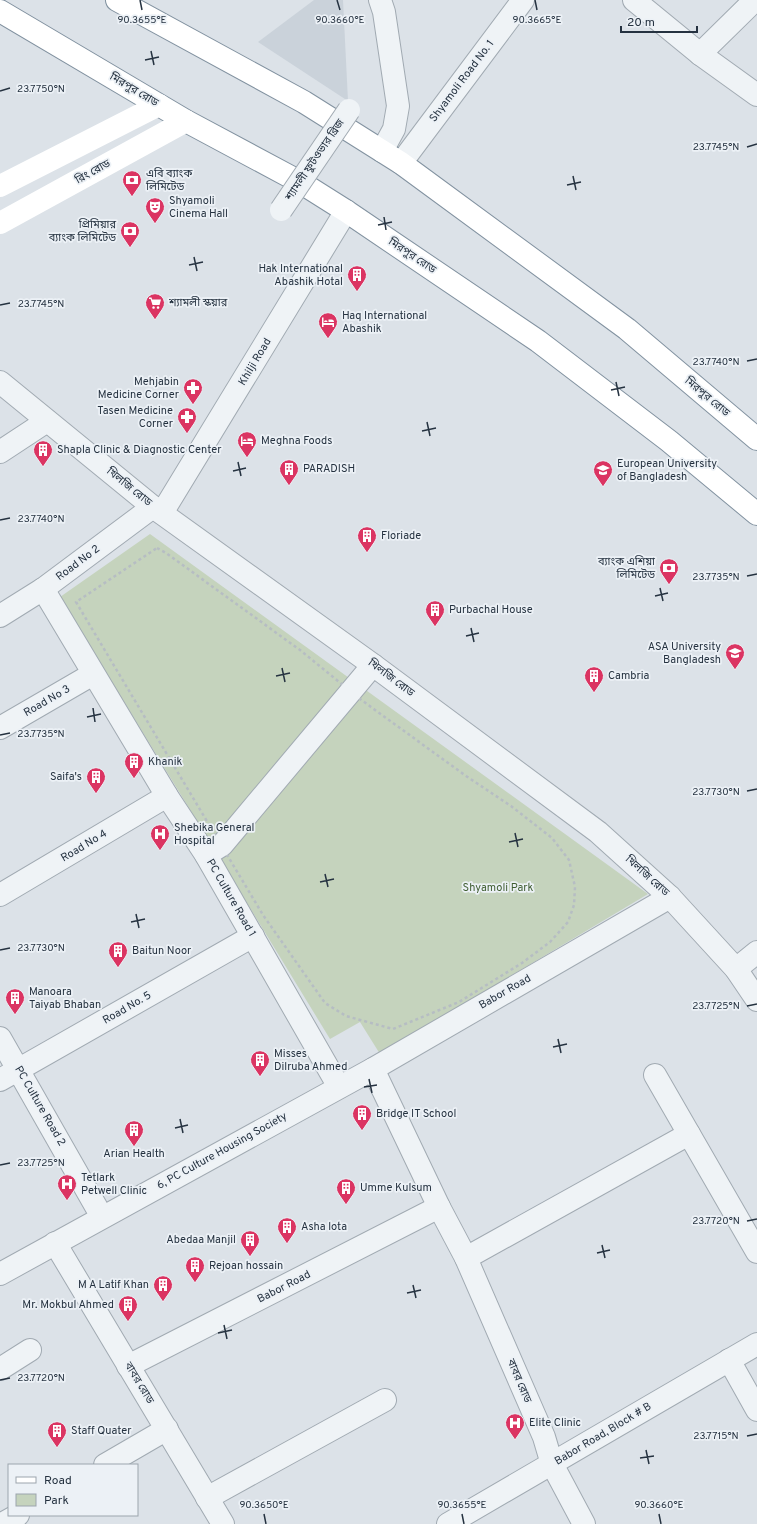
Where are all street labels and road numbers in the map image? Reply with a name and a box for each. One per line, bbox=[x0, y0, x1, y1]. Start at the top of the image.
street label: Shyamoli Road No. 1 bbox=[427, 37, 497, 125]
street label: মিরপুর রোড bbox=[106, 69, 161, 110]
street label: শ্যামলী ফুটওভার ব্রিজ bbox=[282, 116, 348, 204]
street label: রিং রোড bbox=[72, 157, 113, 188]
street label: মিরপুর রোড bbox=[385, 234, 439, 277]
street label: Khilji Road bbox=[235, 336, 275, 388]
street label: মিরপুর রোড bbox=[681, 373, 733, 420]
street label: খিলজি রোড bbox=[103, 464, 155, 510]
street label: Road No 2 bbox=[53, 542, 103, 584]
street label: খিলজি রোড bbox=[364, 655, 417, 700]
street label: Road No 3 bbox=[21, 682, 73, 720]
street label: Road No 4 bbox=[58, 827, 110, 865]
street label: খিলজি রোড bbox=[621, 852, 672, 900]
street label: PC Culture Road 1 bbox=[203, 857, 259, 939]
street label: Babor Road bbox=[476, 971, 534, 1013]
street label: Road No. 5 bbox=[100, 988, 154, 1028]
street label: PC Culture Road 2 bbox=[11, 1063, 69, 1149]
street label: 6, PC Culture Housing Society bbox=[154, 1109, 290, 1193]
street label: Babor Road bbox=[255, 1268, 313, 1306]
street label: বাবর রোড bbox=[503, 1356, 535, 1405]
street label: বাবর রোড bbox=[121, 1359, 157, 1407]
street label: Babor Road, Block # B bbox=[552, 1400, 654, 1468]

